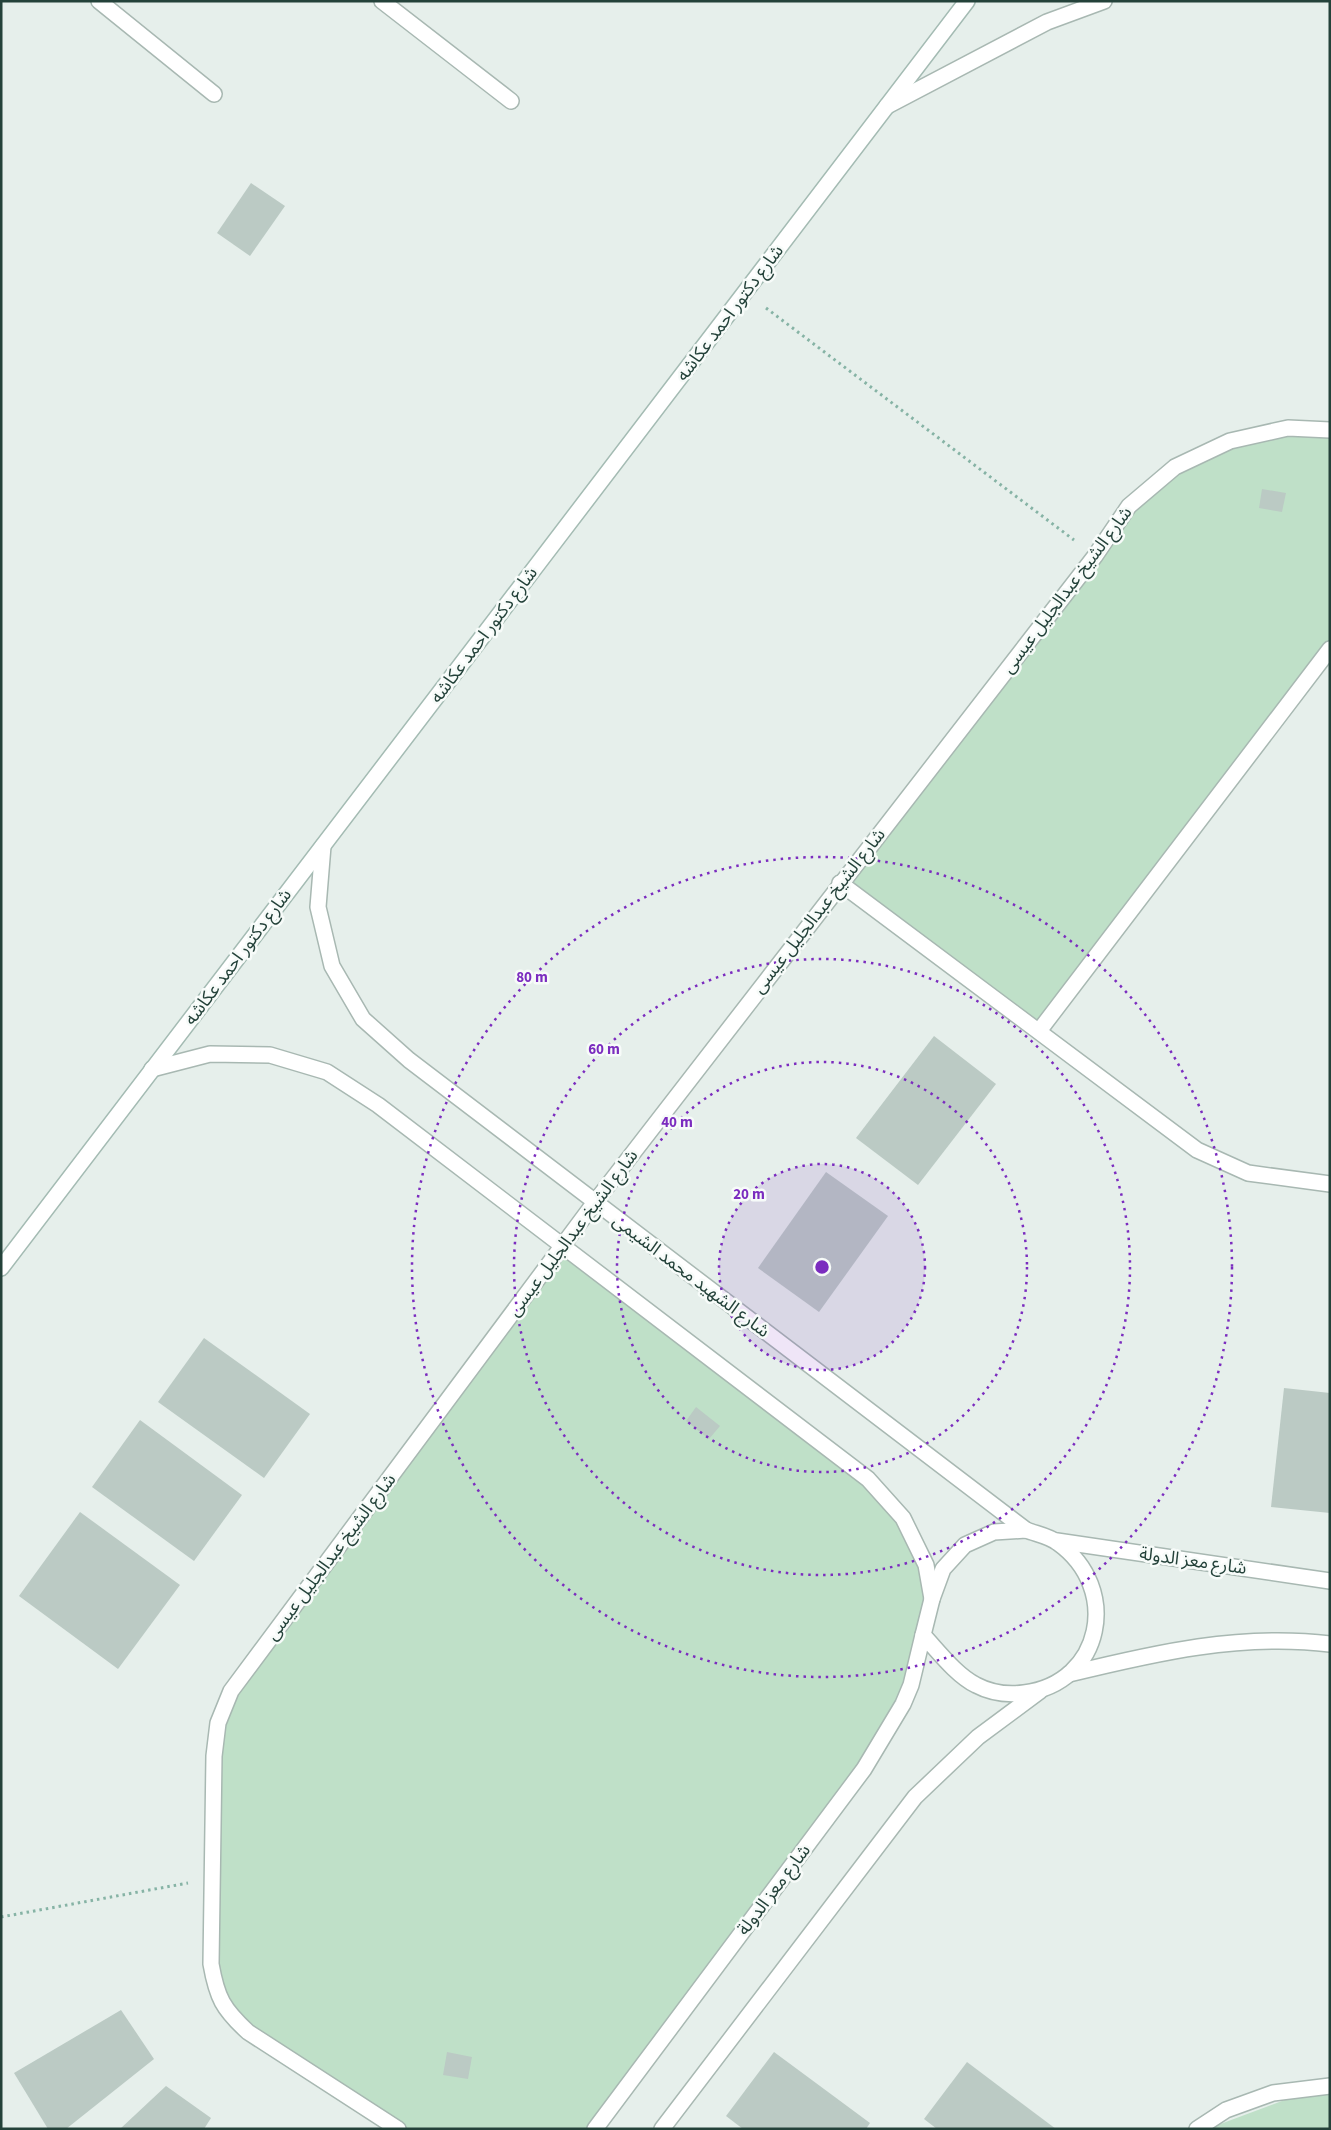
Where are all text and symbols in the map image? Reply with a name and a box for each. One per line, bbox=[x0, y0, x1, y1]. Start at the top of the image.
street label: شارع دكتور احمد عكاشه bbox=[670, 240, 790, 387]
street label: شارع الشيخ عبدالجليل عيسى bbox=[996, 501, 1139, 679]
street label: شارع دكتور احمد عكاشه bbox=[424, 562, 544, 709]
street label: شارع الشيخ عبدالجليل عيسى bbox=[747, 823, 892, 999]
street label: شارع دكتور احمد عكاشه bbox=[178, 884, 298, 1031]
text: 80 m bbox=[516, 967, 548, 988]
text: 60 m bbox=[588, 1039, 620, 1060]
text: 40 m bbox=[661, 1112, 693, 1133]
street label: شارع الشيخ عبدالجليل عيسى bbox=[502, 1144, 645, 1322]
text: 20 m bbox=[733, 1184, 765, 1205]
street label: شارع الشهيد محمد الشيمى bbox=[607, 1209, 775, 1344]
centre of rings bbox=[813, 1258, 831, 1276]
street label: شارع الشيخ عبدالجليل عيسى bbox=[260, 1468, 403, 1646]
street label: شارع معز الدولة bbox=[1138, 1541, 1248, 1582]
street label: شارع معز الدولة bbox=[731, 1839, 817, 1941]

